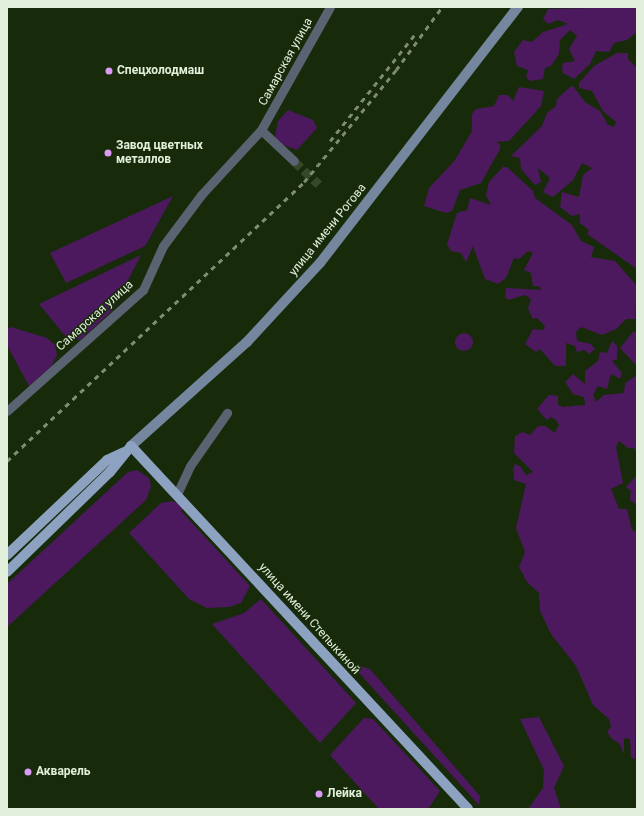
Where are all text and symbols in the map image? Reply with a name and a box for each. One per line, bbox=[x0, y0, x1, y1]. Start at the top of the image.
street label: Самарская улица bbox=[256, 16, 316, 108]
place label: Спецхолодмаш bbox=[117, 64, 204, 78]
marker: Спецхолодмаш bbox=[104, 66, 114, 76]
place label: Завод цветных металлов bbox=[116, 139, 203, 167]
marker: Завод цветных металлов bbox=[103, 148, 113, 158]
street label: улица имени Рогова bbox=[286, 181, 370, 279]
street label: Самарская улица bbox=[54, 278, 136, 354]
street label: улица имени Степыкиной bbox=[255, 560, 363, 678]
place label: Акварель bbox=[36, 765, 91, 779]
marker: Акварель bbox=[23, 767, 33, 777]
place label: Лейка bbox=[327, 787, 362, 801]
marker: Лейка bbox=[314, 789, 324, 799]

